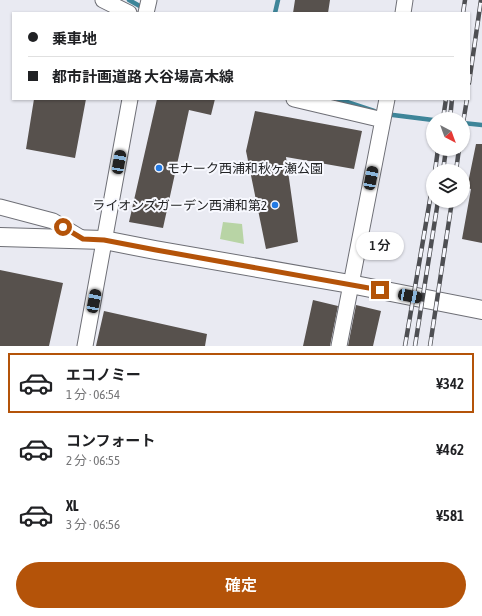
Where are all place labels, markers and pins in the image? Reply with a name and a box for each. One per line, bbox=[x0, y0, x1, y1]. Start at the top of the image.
place label: モナーク西浦和秋ヶ瀬公園 bbox=[167, 161, 323, 176]
marker: モナーク西浦和秋ヶ瀬公園 bbox=[154, 163, 164, 173]
place label: ライオンズガーデン西浦和第2 bbox=[92, 198, 267, 213]
marker: ライオンズガーデン西浦和第2 bbox=[270, 200, 280, 210]

